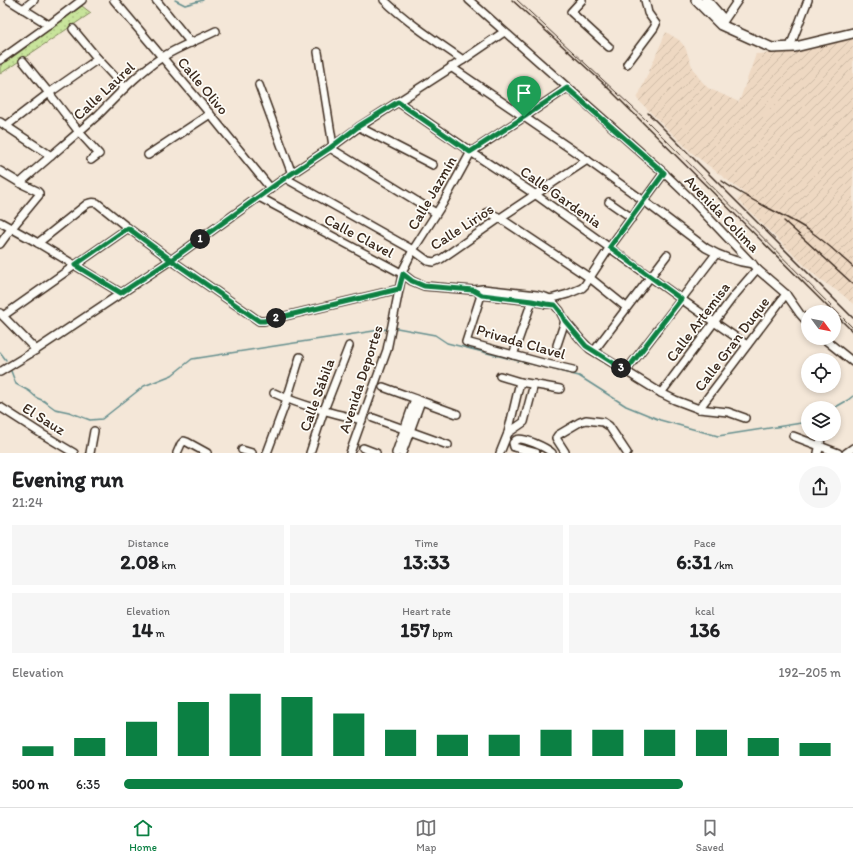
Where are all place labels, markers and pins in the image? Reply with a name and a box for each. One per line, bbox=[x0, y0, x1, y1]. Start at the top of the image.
pin bbox=[507, 76, 541, 117]
pin: 1 bbox=[190, 229, 210, 249]
pin: 2 bbox=[266, 308, 286, 328]
pin: 3 bbox=[611, 358, 631, 378]

